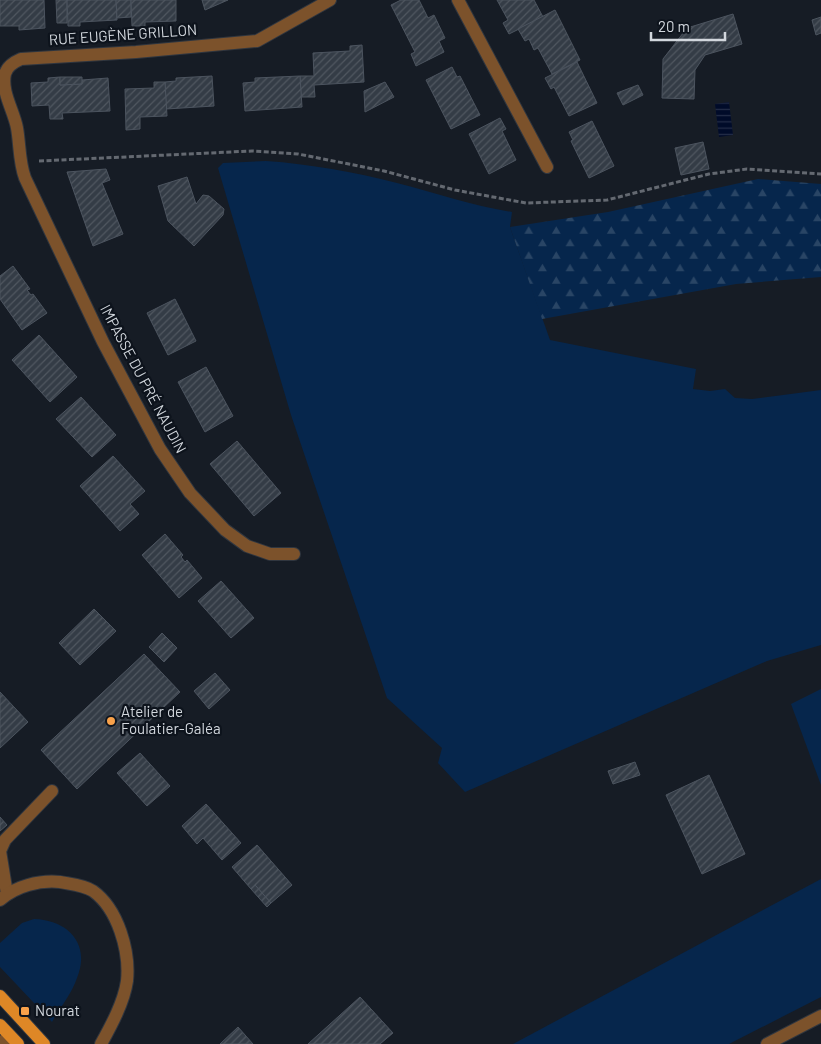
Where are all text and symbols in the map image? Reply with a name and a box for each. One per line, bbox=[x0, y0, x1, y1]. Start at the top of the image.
scale bar bbox=[651, 10, 725, 42]
text: 20 m bbox=[658, 17, 690, 35]
street label: RUE EUGÈNE GRILLON bbox=[48, 20, 198, 48]
street label: IMPASSE DU PRÉ NAUDIN bbox=[97, 301, 191, 456]
place label: Atelier de Foulatier-Galéa bbox=[121, 702, 221, 737]
marker: Atelier de Foulatier-Galéa bbox=[105, 715, 117, 727]
place label: Nourat bbox=[35, 1001, 80, 1019]
marker: Nourat bbox=[19, 1005, 31, 1017]

